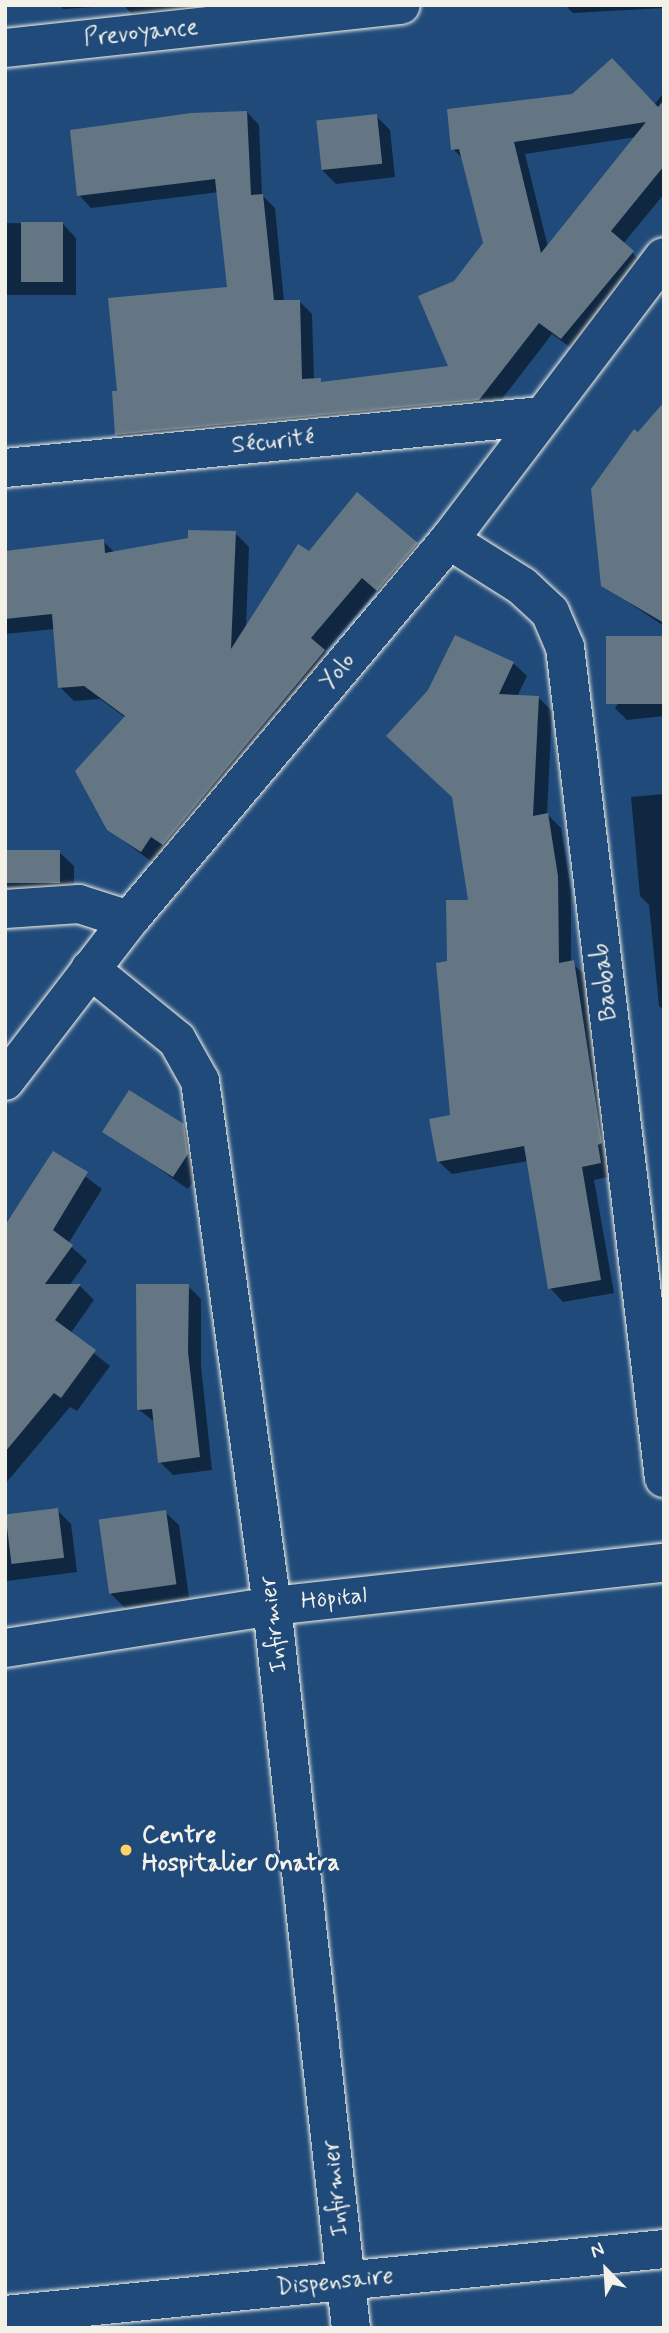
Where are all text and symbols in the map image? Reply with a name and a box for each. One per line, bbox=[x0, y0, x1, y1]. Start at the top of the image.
street label: Prevoyance bbox=[82, 13, 200, 53]
street label: Sécurité bbox=[230, 423, 316, 461]
street label: Yolo bbox=[314, 647, 362, 697]
street label: Baobab bbox=[586, 941, 624, 1023]
street label: Infirmier bbox=[254, 1574, 294, 1674]
street label: Hôpital bbox=[300, 1581, 368, 1617]
place label: Centre Hospitalier Onatra bbox=[142, 1822, 337, 1878]
marker: Centre Hospitalier Onatra bbox=[116, 1840, 136, 1860]
street label: Infirmier bbox=[317, 2138, 355, 2238]
north arrow bbox=[571, 2235, 641, 2305]
text: N bbox=[586, 2236, 608, 2264]
street label: Dispensaire bbox=[275, 2262, 395, 2302]

